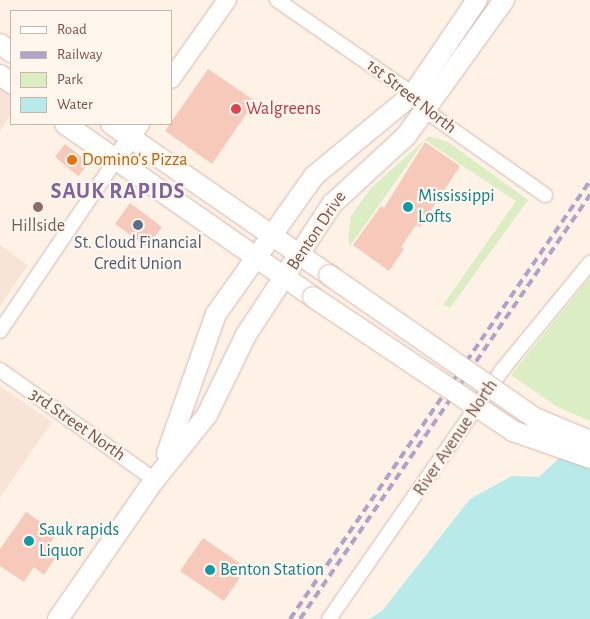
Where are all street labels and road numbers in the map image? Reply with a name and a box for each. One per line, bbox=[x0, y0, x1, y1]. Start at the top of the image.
street label: 1st Street North bbox=[362, 55, 460, 139]
street label: Benton Drive bbox=[283, 187, 351, 275]
street label: River Avenue North bbox=[409, 376, 503, 500]
street label: 3rd Street North bbox=[25, 384, 129, 466]

